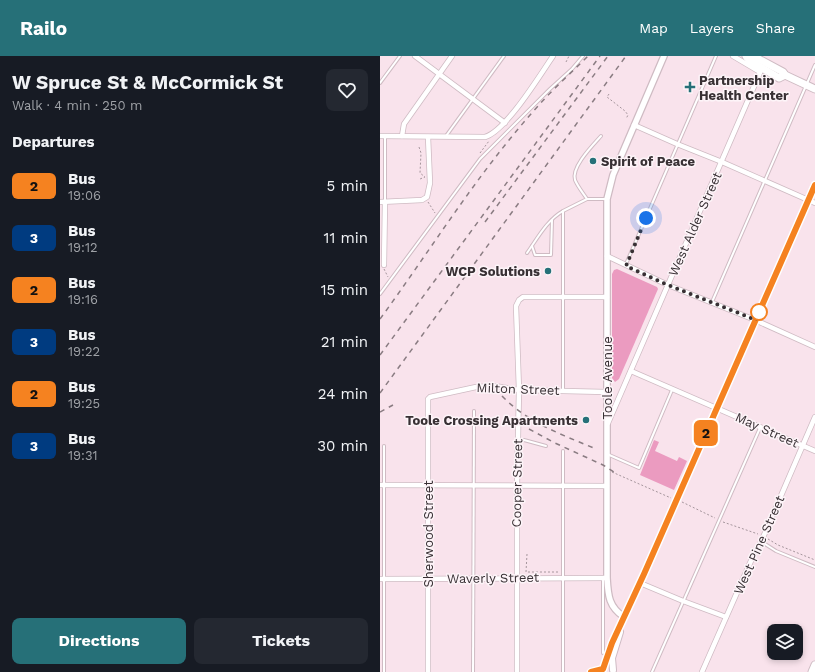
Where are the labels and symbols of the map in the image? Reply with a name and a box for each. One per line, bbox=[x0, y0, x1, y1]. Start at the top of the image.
place label: Partnership Health Center bbox=[699, 73, 789, 103]
marker: Partnership Health Center bbox=[684, 81, 696, 93]
place label: Spirit of Peace bbox=[601, 154, 696, 169]
marker: Spirit of Peace bbox=[588, 156, 598, 166]
street label: West Alder Street bbox=[665, 169, 725, 278]
your location bbox=[636, 208, 656, 228]
place label: WCP Solutions bbox=[445, 264, 540, 279]
marker: WCP Solutions bbox=[543, 266, 553, 276]
unlabelled marker bbox=[750, 303, 768, 321]
street label: Toole Avenue bbox=[600, 336, 615, 420]
street label: Milton Street bbox=[476, 380, 560, 398]
street label: May Street bbox=[733, 409, 802, 451]
place label: Toole Crossing Apartments bbox=[405, 413, 578, 428]
marker: Toole Crossing Apartments bbox=[581, 415, 591, 425]
line badge: 2 bbox=[693, 420, 719, 446]
street label: Cooper Street bbox=[509, 438, 525, 527]
street label: Sherwood Street bbox=[421, 480, 436, 588]
street label: West Pine Street bbox=[730, 493, 788, 597]
street label: Waverly Street bbox=[447, 570, 540, 586]

